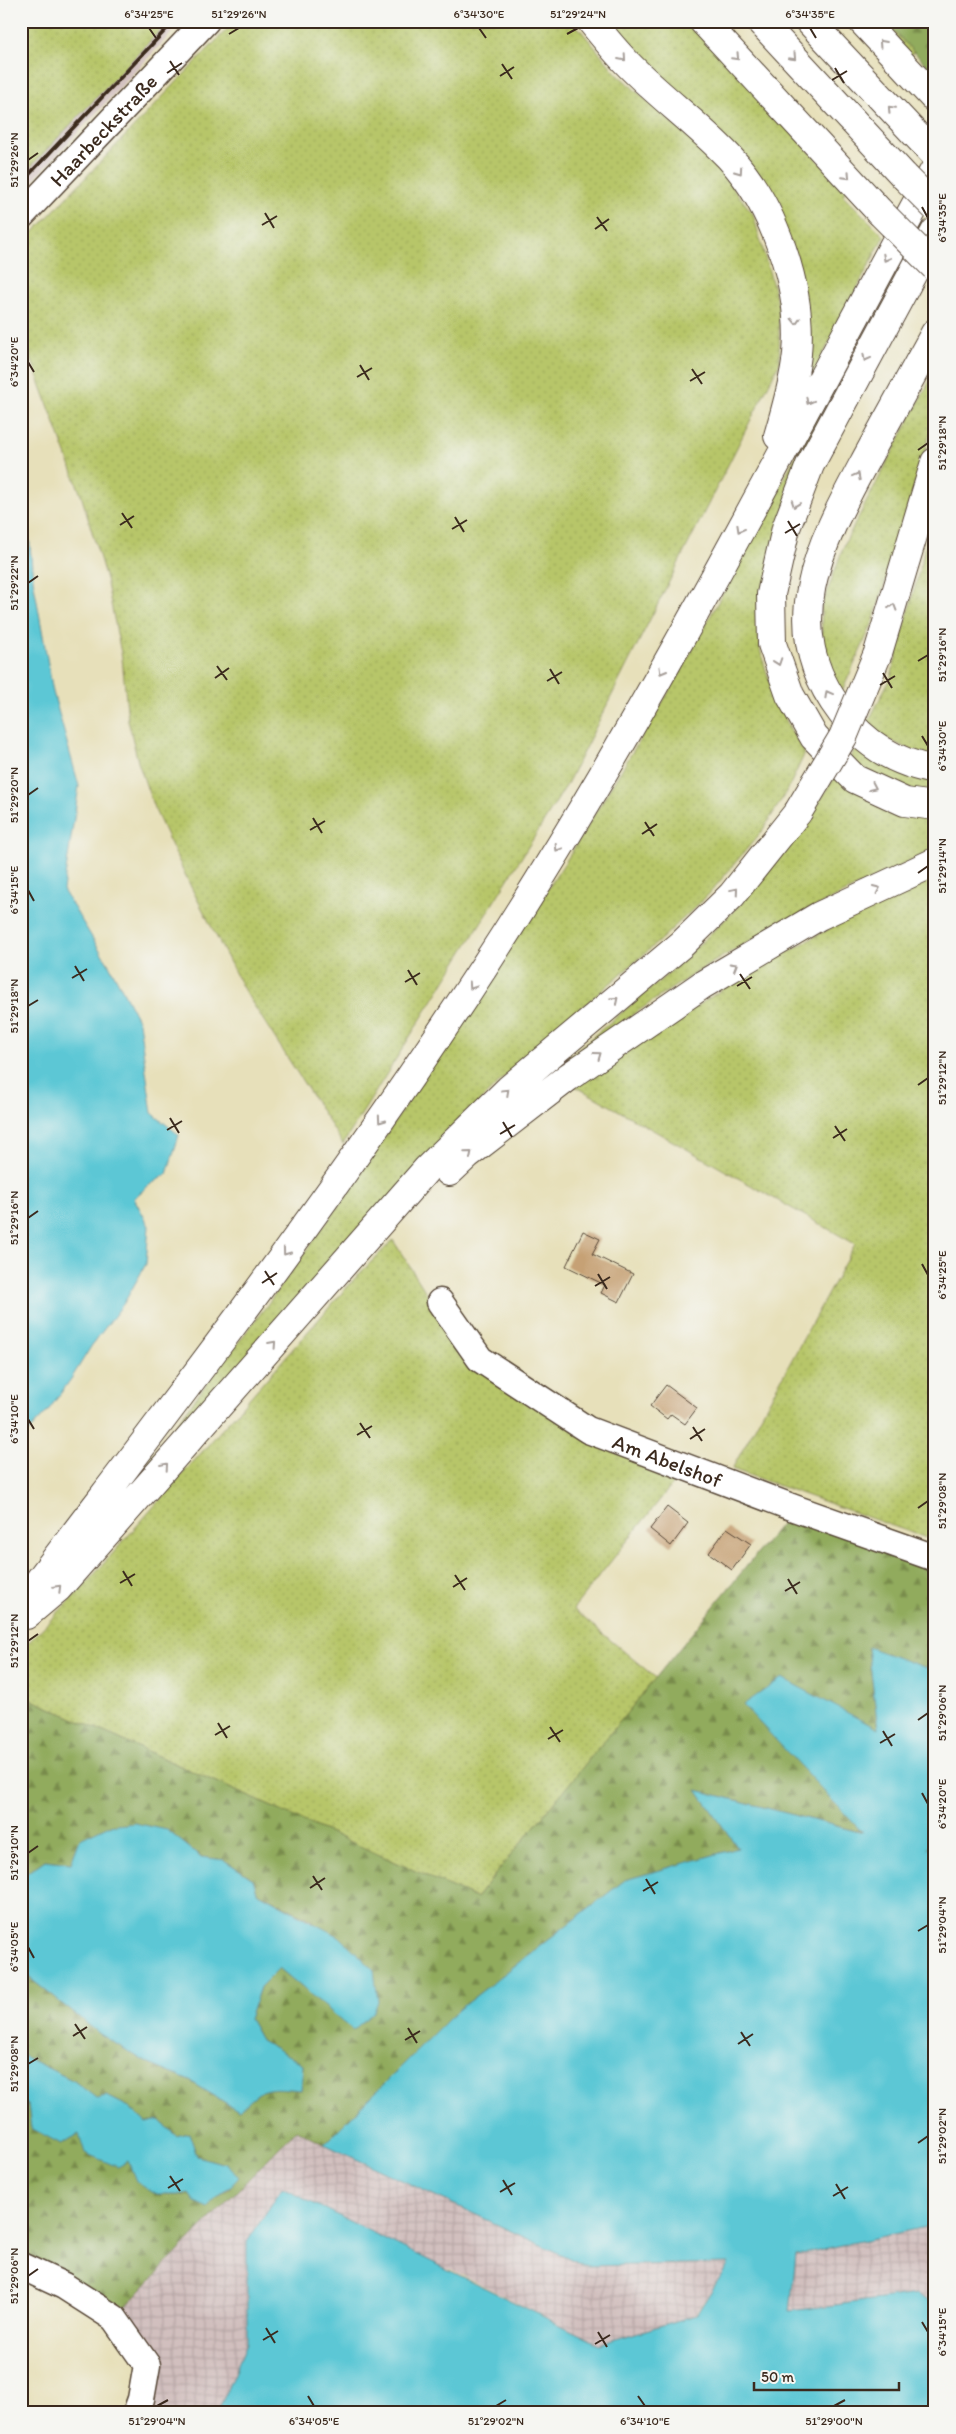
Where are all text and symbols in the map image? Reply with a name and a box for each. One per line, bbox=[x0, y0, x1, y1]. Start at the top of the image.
text: 6°34'25"E bbox=[124, 7, 174, 21]
text: 51°29'26"N bbox=[211, 7, 267, 21]
text: 6°34'30"E bbox=[454, 7, 505, 21]
text: 51°29'24"N bbox=[550, 7, 606, 21]
text: 6°34'35"E bbox=[785, 7, 835, 21]
one-way arrow bbox=[879, 40, 888, 49]
one-way arrow bbox=[787, 51, 796, 60]
one-way arrow bbox=[617, 52, 626, 61]
one-way arrow bbox=[730, 52, 739, 61]
street label: Haarbeckstraße bbox=[44, 68, 162, 191]
one-way arrow bbox=[888, 106, 897, 115]
text: 51°29'26"N bbox=[7, 132, 21, 188]
one-way arrow bbox=[733, 165, 742, 175]
one-way arrow bbox=[841, 171, 850, 180]
text: 6°34'35"E bbox=[935, 193, 949, 243]
one-way arrow bbox=[883, 252, 893, 261]
one-way arrow bbox=[791, 317, 801, 325]
text: 6°34'20"E bbox=[7, 336, 21, 387]
one-way arrow bbox=[862, 352, 872, 361]
one-way arrow bbox=[805, 396, 815, 405]
text: 51°29'18"N bbox=[935, 416, 949, 470]
one-way arrow bbox=[851, 472, 861, 481]
one-way arrow bbox=[791, 499, 801, 507]
one-way arrow bbox=[736, 523, 746, 532]
text: 51°29'22"N bbox=[7, 555, 21, 611]
one-way arrow bbox=[888, 603, 898, 612]
text: 51°29'16"N bbox=[935, 628, 949, 682]
one-way arrow bbox=[772, 657, 782, 665]
one-way arrow bbox=[658, 665, 668, 674]
one-way arrow bbox=[824, 690, 834, 699]
text: 6°34'30"E bbox=[935, 720, 949, 771]
text: 51°29'20"N bbox=[7, 767, 21, 823]
one-way arrow bbox=[868, 781, 877, 792]
text: 51°29'14"N bbox=[935, 838, 949, 894]
one-way arrow bbox=[555, 843, 565, 852]
text: 6°34'15"E bbox=[7, 865, 21, 914]
one-way arrow bbox=[872, 885, 881, 895]
one-way arrow bbox=[729, 888, 738, 897]
one-way arrow bbox=[729, 962, 738, 972]
text: 51°29'18"N bbox=[7, 979, 21, 1033]
one-way arrow bbox=[468, 980, 478, 989]
one-way arrow bbox=[609, 998, 618, 1006]
text: 51°29'12"N bbox=[935, 1051, 949, 1105]
one-way arrow bbox=[592, 1052, 602, 1061]
one-way arrow bbox=[500, 1089, 509, 1098]
one-way arrow bbox=[378, 1114, 387, 1124]
one-way arrow bbox=[463, 1151, 472, 1159]
text: 51°29'16"N bbox=[7, 1191, 21, 1245]
one-way arrow bbox=[283, 1246, 291, 1255]
text: 6°34'25"E bbox=[935, 1250, 949, 1300]
one-way arrow bbox=[267, 1341, 276, 1350]
text: 6°34'10"E bbox=[7, 1394, 21, 1444]
street label: Am Abelshof bbox=[609, 1428, 726, 1492]
one-way arrow bbox=[159, 1462, 168, 1471]
text: 51°29'08"N bbox=[935, 1473, 949, 1529]
one-way arrow bbox=[52, 1584, 61, 1593]
text: 51°29'12"N bbox=[7, 1614, 21, 1668]
text: 51°29'06"N bbox=[935, 1685, 949, 1741]
text: 6°34'20"E bbox=[935, 1778, 949, 1829]
text: 51°29'10"N bbox=[7, 1825, 21, 1881]
text: 51°29'04"N bbox=[935, 1896, 949, 1954]
text: 6°34'05"E bbox=[7, 1921, 21, 1972]
text: 51°29'08"N bbox=[7, 2036, 21, 2092]
text: 51°29'02"N bbox=[935, 2108, 949, 2164]
text: 51°29'06"N bbox=[7, 2248, 21, 2304]
text: 6°34'15"E bbox=[935, 2307, 949, 2356]
scale bar bbox=[754, 2359, 898, 2391]
text: 50 m bbox=[761, 2368, 794, 2386]
text: 51°29'04"N bbox=[128, 2414, 186, 2428]
text: 6°34'05"E bbox=[289, 2414, 340, 2428]
text: 51°29'02"N bbox=[468, 2414, 524, 2428]
text: 6°34'10"E bbox=[620, 2414, 670, 2428]
text: 51°29'00"N bbox=[805, 2414, 863, 2428]

